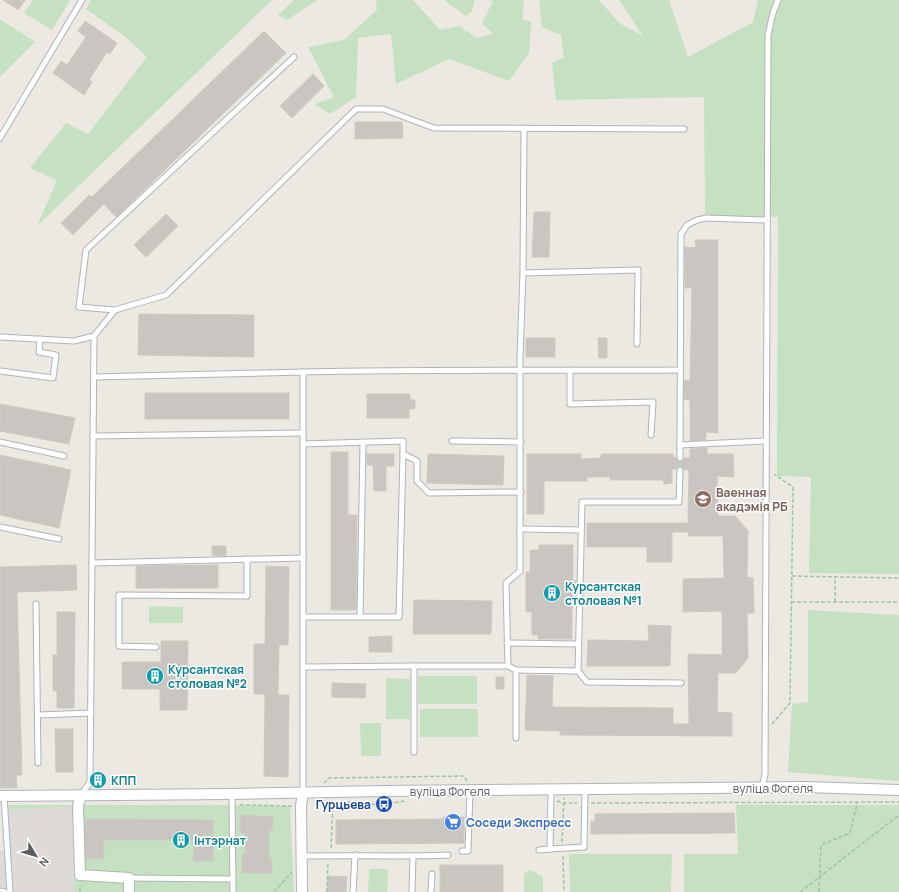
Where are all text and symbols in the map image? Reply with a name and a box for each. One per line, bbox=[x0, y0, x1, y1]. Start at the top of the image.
place label: Ваенная акадэмія РБ bbox=[716, 484, 788, 515]
school or university icon: Ваенная акадэмія РБ bbox=[693, 489, 713, 509]
place label: Курсантская столовая №1 bbox=[565, 578, 642, 609]
building icon: Курсантская столовая №1 bbox=[542, 583, 562, 603]
place label: Курсантская столовая №2 bbox=[168, 661, 247, 692]
building icon: Курсантская столовая №2 bbox=[145, 666, 165, 686]
building icon: КПП bbox=[88, 770, 108, 790]
place label: КПП bbox=[111, 772, 136, 789]
street label: вуліца Фогеля bbox=[733, 780, 813, 797]
street label: вуліца Фогеля bbox=[410, 783, 490, 800]
bus stop icon: Гурцьева bbox=[374, 794, 394, 814]
place label: Гурцьева bbox=[316, 796, 371, 813]
supermarket icon: Соседи Экспресс bbox=[443, 812, 463, 832]
place label: Соседи Экспресс bbox=[466, 814, 571, 831]
building icon: Інтэрнат bbox=[171, 830, 191, 850]
place label: Інтэрнат bbox=[194, 832, 247, 849]
north arrow bbox=[16, 836, 56, 876]
text: N bbox=[36, 855, 53, 870]

